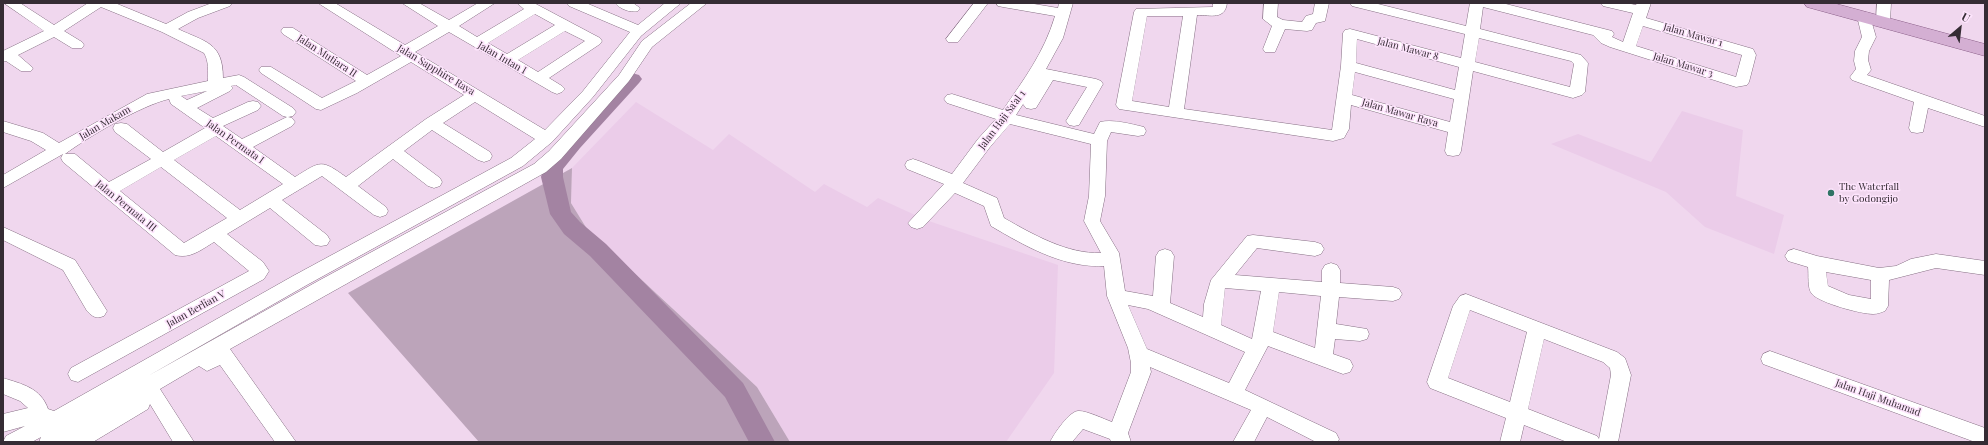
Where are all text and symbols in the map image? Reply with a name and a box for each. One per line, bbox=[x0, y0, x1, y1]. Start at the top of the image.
north arrow bbox=[1940, 8, 1980, 48]
text: U bbox=[1959, 9, 1973, 25]
street label: Jalan Mawar 1 bbox=[1662, 21, 1724, 49]
street label: Jalan Mutiara II bbox=[295, 32, 359, 80]
street label: Jalan Mawar 8 bbox=[1376, 35, 1440, 63]
street label: Jalan Intan I bbox=[476, 39, 528, 77]
street label: Jalan Sapphire Raya bbox=[395, 42, 477, 98]
street label: Jalan Mawar 3 bbox=[1652, 50, 1714, 80]
street label: Jalan Haji Sa'al 1 bbox=[976, 88, 1028, 152]
street label: Jalan Mawar Raya bbox=[1360, 96, 1440, 130]
street label: Jalan Makam bbox=[77, 103, 133, 143]
street label: Jalan Permata I bbox=[204, 118, 266, 166]
street label: Jalan Permata III bbox=[93, 178, 159, 234]
place label: The Waterfall by Godongijo bbox=[1839, 181, 1899, 204]
marker: The Waterfall by Godongijo bbox=[1826, 188, 1836, 198]
street label: Jalan Berlian V bbox=[164, 288, 228, 330]
street label: Jalan Haji Muhamad bbox=[1834, 377, 1922, 419]

